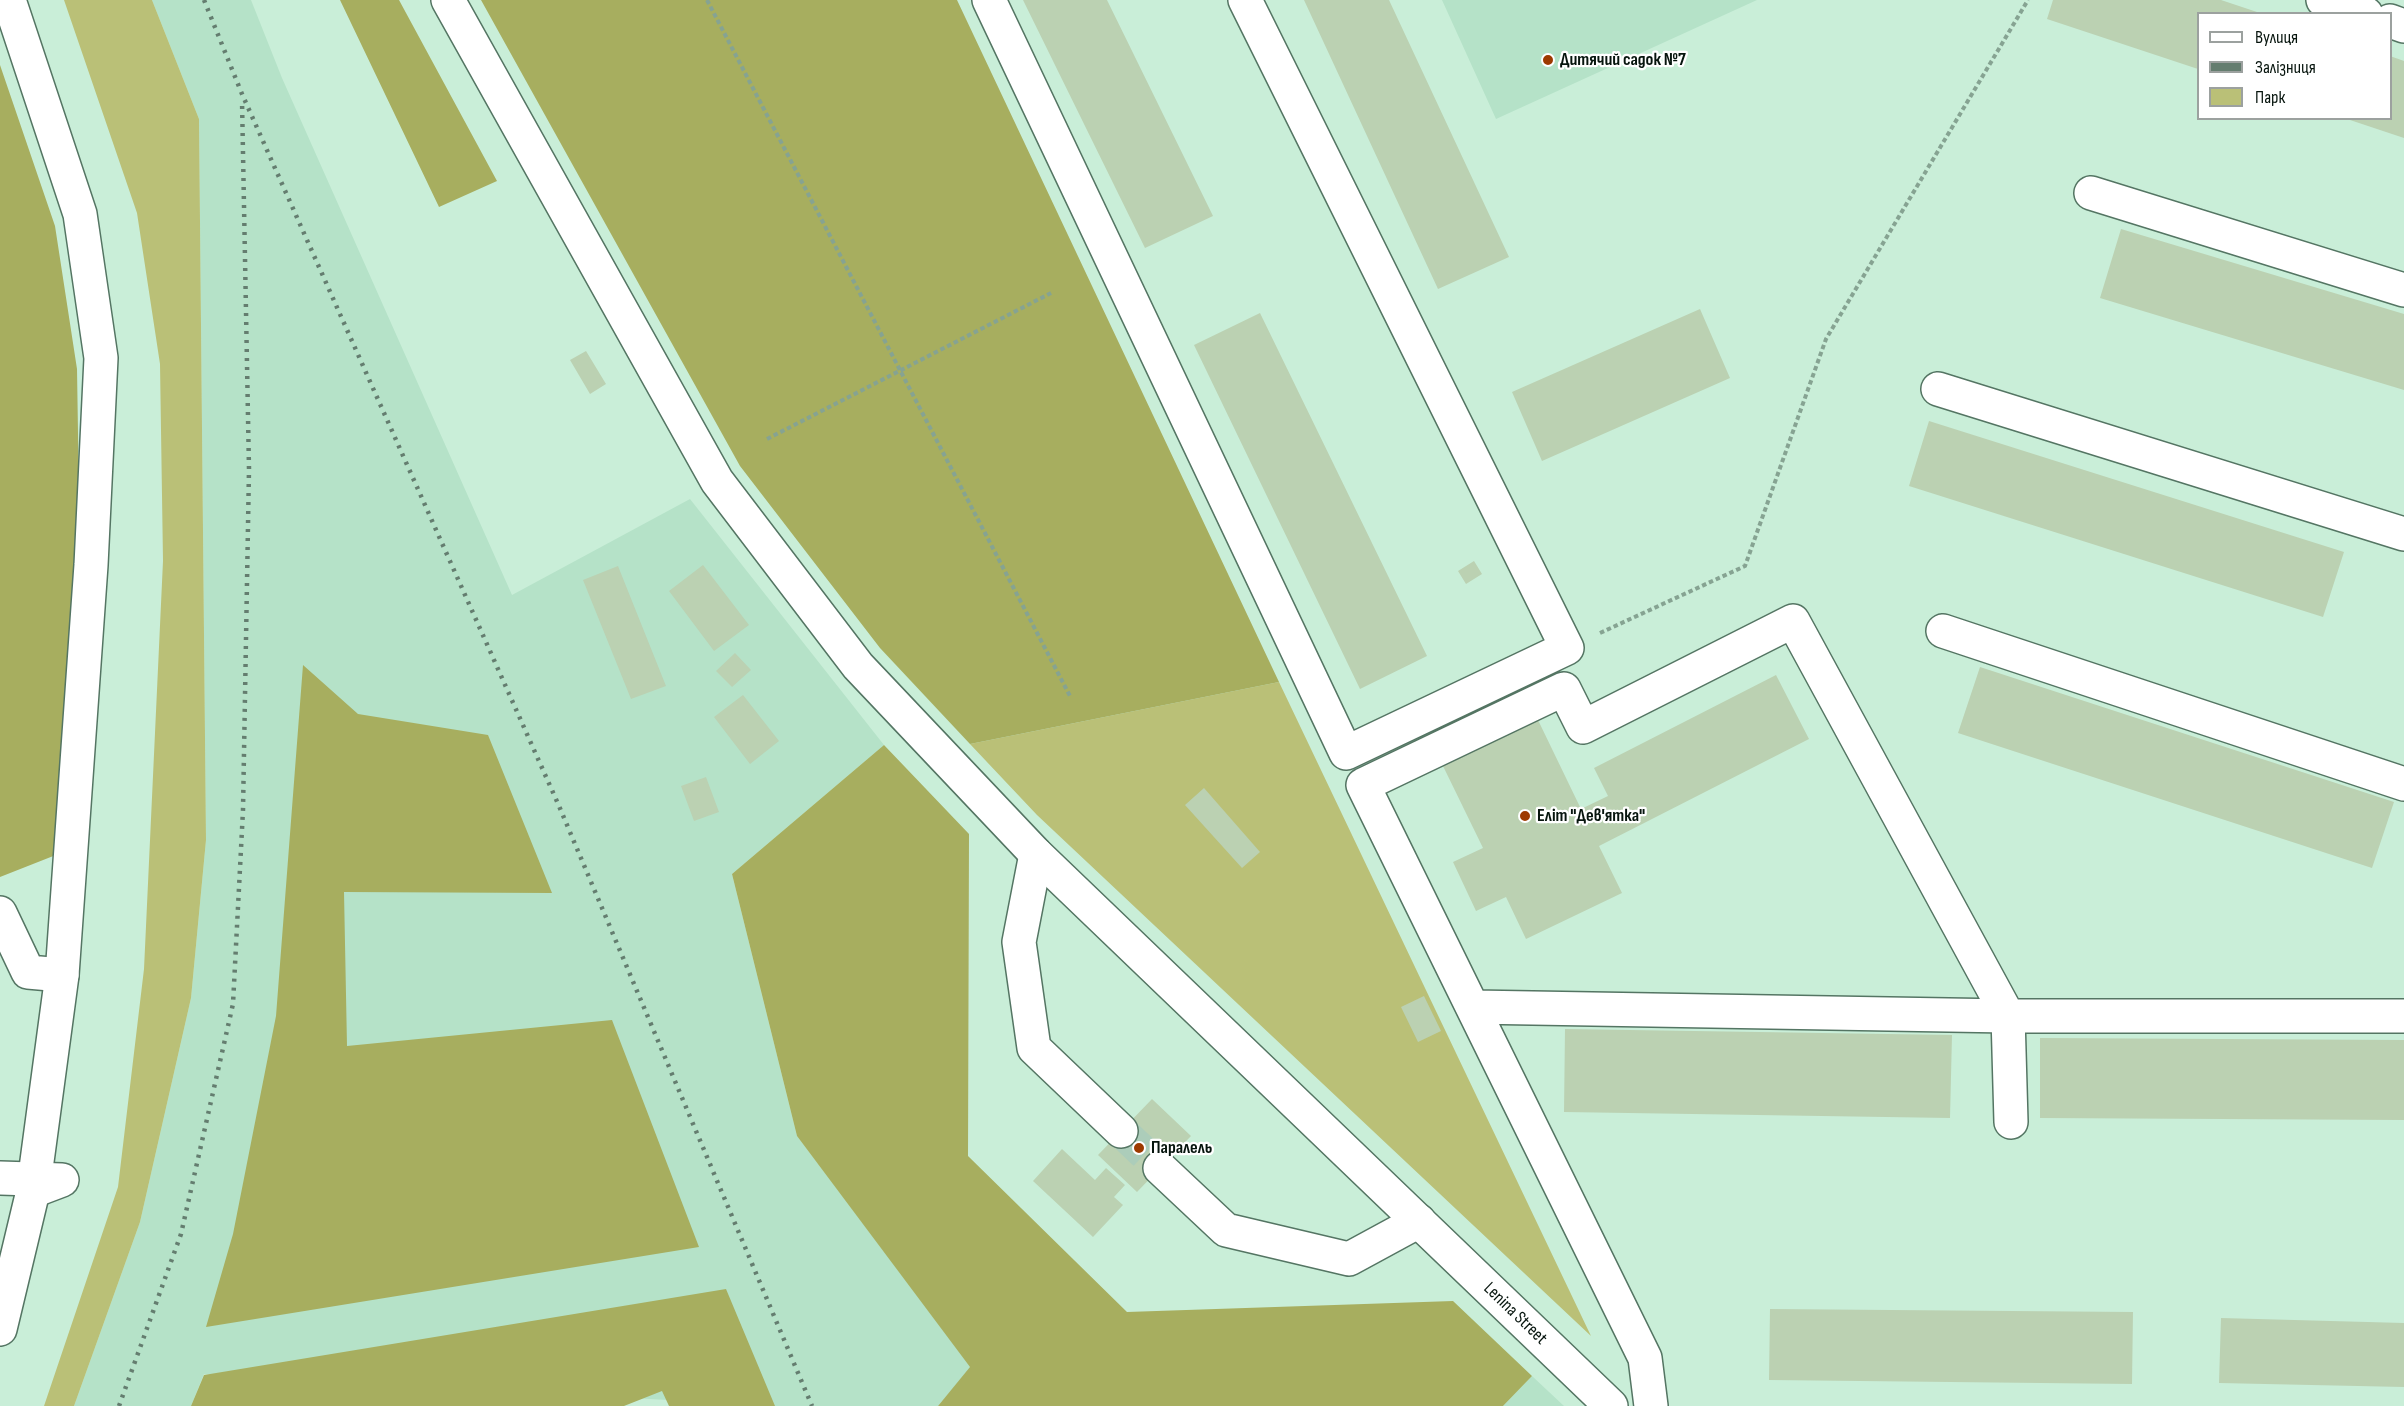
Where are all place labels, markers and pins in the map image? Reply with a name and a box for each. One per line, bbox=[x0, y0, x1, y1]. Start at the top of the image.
place label: Дитячий садок №7 bbox=[1560, 49, 1686, 71]
marker: Дитячий садок №7 bbox=[1541, 53, 1555, 67]
place label: Еліт "Дев'ятка" bbox=[1537, 805, 1645, 827]
marker: Еліт "Дев'ятка" bbox=[1518, 809, 1532, 823]
place label: Паралель bbox=[1151, 1137, 1212, 1159]
marker: Паралель bbox=[1132, 1141, 1146, 1155]

